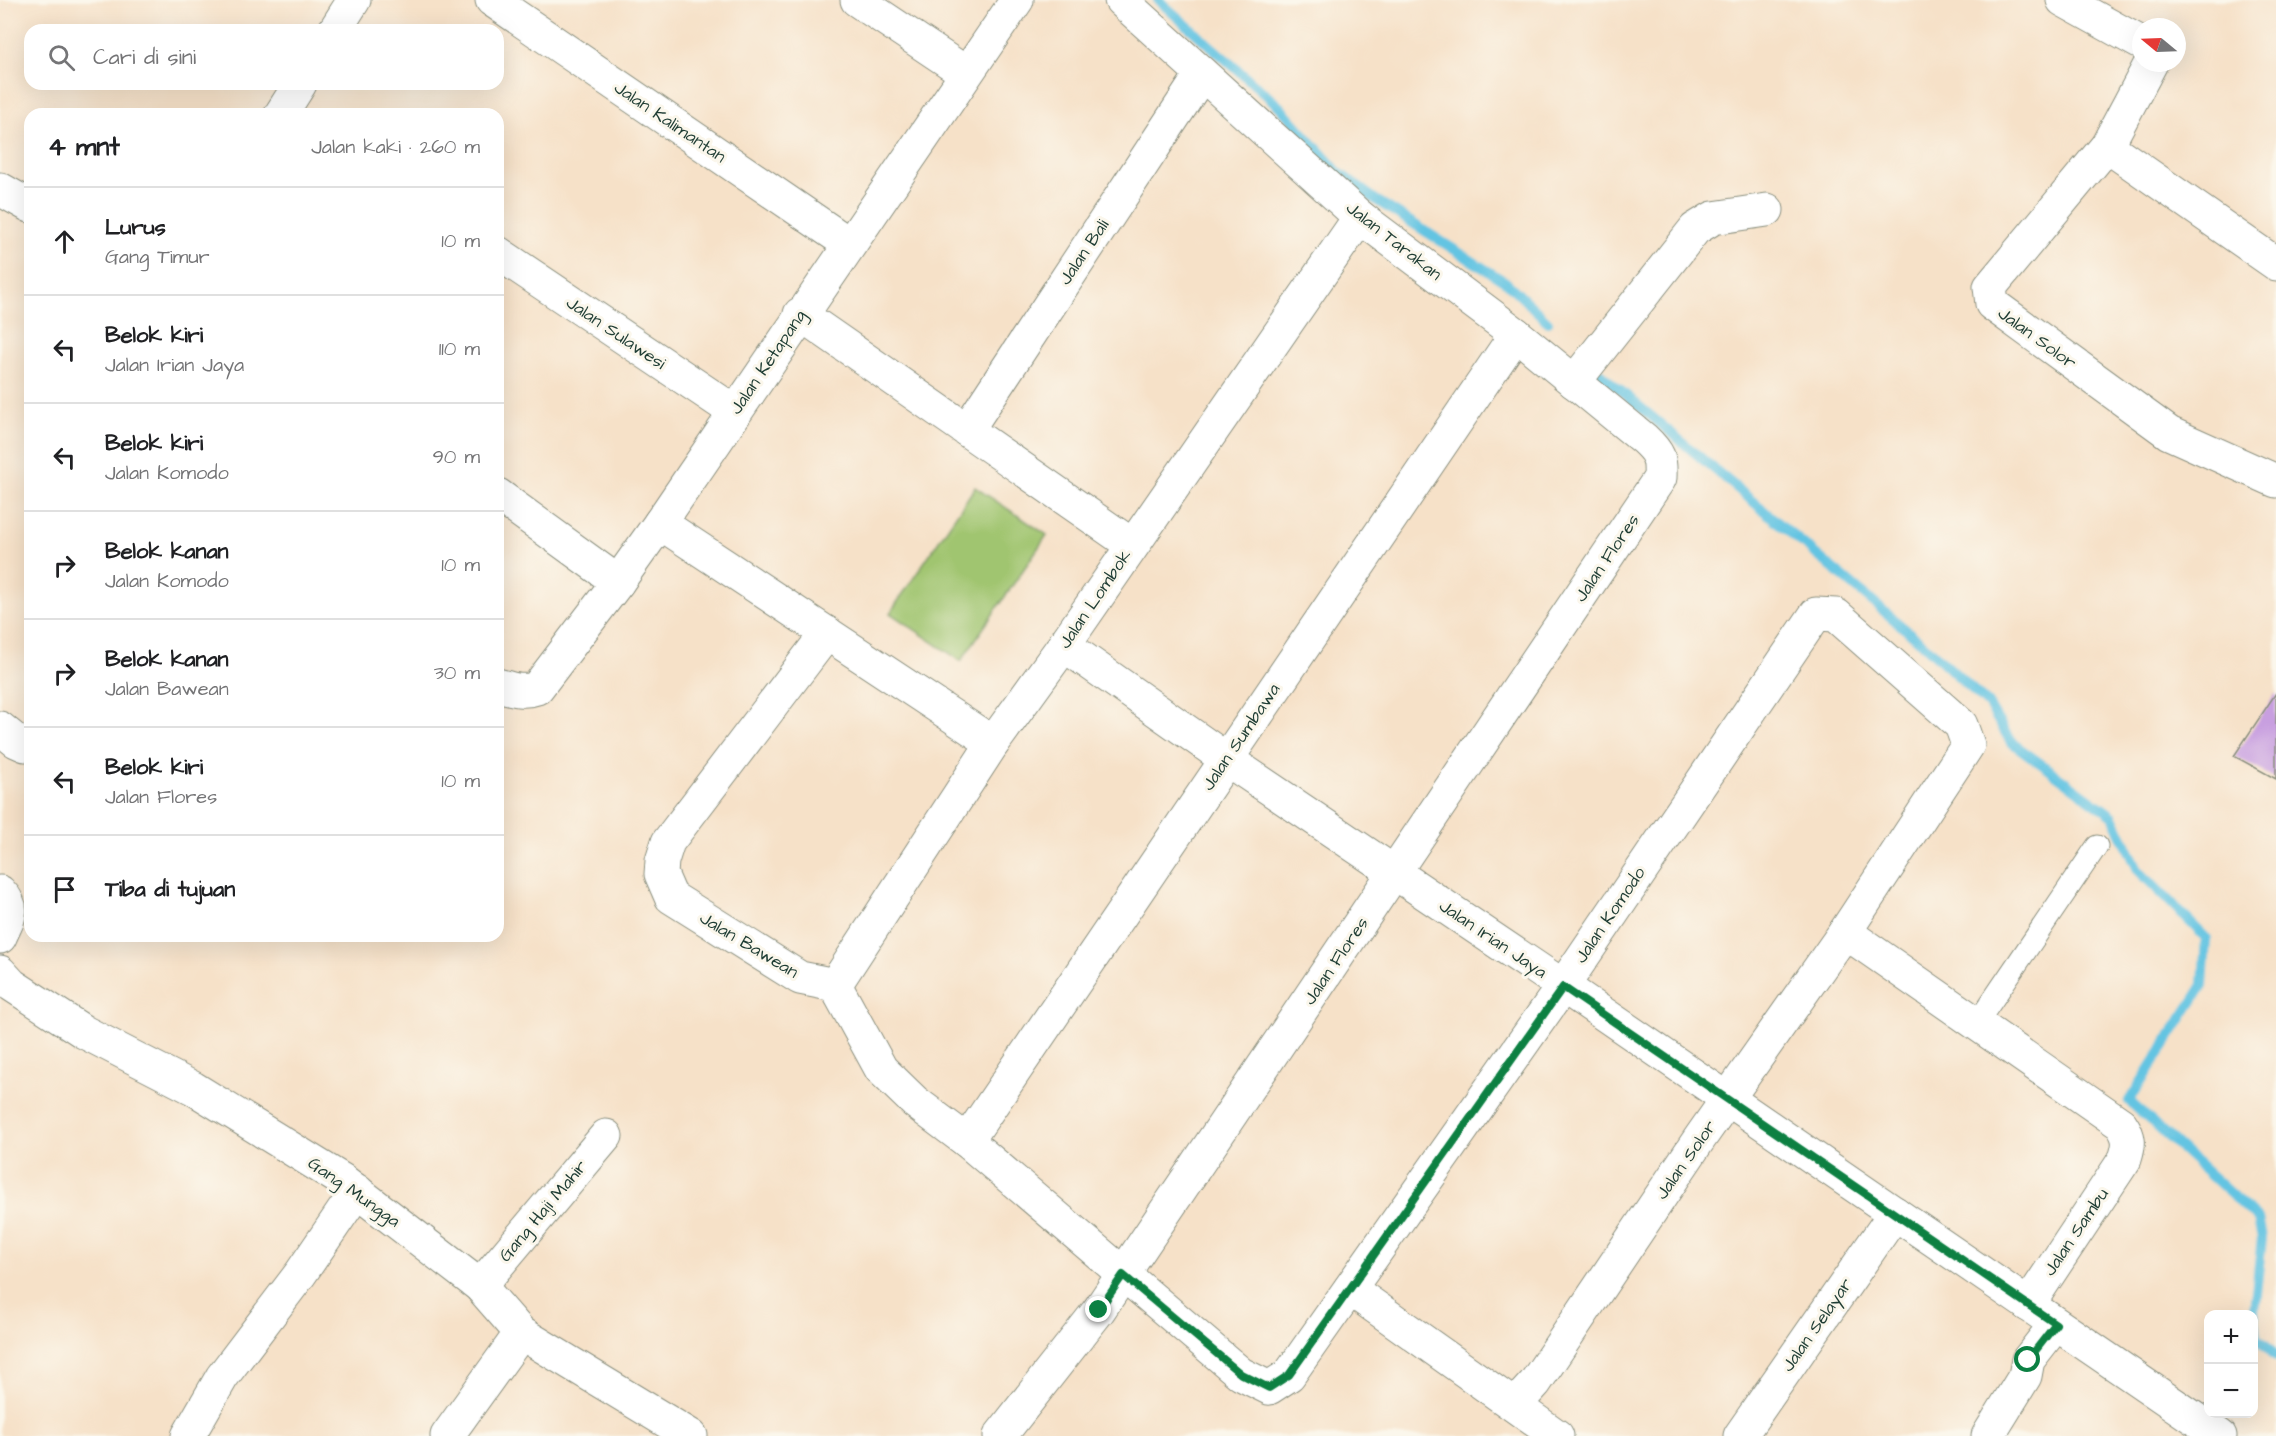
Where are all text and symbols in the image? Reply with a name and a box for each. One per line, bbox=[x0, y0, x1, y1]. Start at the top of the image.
north arrow bbox=[2132, 18, 2186, 72]
search box bbox=[24, 24, 504, 90]
icon: search bbox=[45, 41, 78, 74]
text: Cari di sini bbox=[93, 42, 196, 73]
street label: Jalan Kalimantan bbox=[609, 75, 731, 169]
text: 4 mnt bbox=[48, 129, 120, 165]
text: Jalan kaki · 260 m bbox=[311, 133, 480, 161]
street label: Jalan Tarakan bbox=[1341, 196, 1447, 286]
text: Lurus bbox=[105, 212, 166, 243]
street label: Jalan Bali bbox=[1053, 214, 1115, 290]
icon: ahead bbox=[48, 225, 81, 258]
text: 10 m bbox=[441, 227, 480, 255]
text: Gang Timur bbox=[105, 243, 210, 271]
street label: Jalan Sulawesi bbox=[561, 290, 671, 376]
street label: Jalan Solor bbox=[1993, 301, 2081, 375]
street label: Jalan Ketapang bbox=[724, 305, 813, 420]
text: Belok kiri bbox=[105, 320, 203, 351]
icon: left bbox=[48, 333, 81, 366]
text: 110 m bbox=[439, 335, 480, 363]
text: Jalan Irian Jaya bbox=[105, 351, 244, 379]
text: Belok kiri bbox=[105, 428, 203, 459]
icon: left bbox=[48, 441, 81, 474]
text: 90 m bbox=[432, 443, 480, 471]
text: Jalan Komodo bbox=[105, 459, 229, 487]
street label: Jalan Flores bbox=[1568, 509, 1646, 607]
text: Belok kanan bbox=[105, 536, 229, 567]
street label: Jalan Lombok bbox=[1053, 544, 1137, 654]
icon: right bbox=[48, 549, 81, 582]
text: 10 m bbox=[441, 551, 480, 579]
text: Jalan Komodo bbox=[105, 567, 229, 595]
text: Belok kanan bbox=[105, 644, 229, 675]
icon: right bbox=[48, 657, 81, 690]
text: 30 m bbox=[434, 659, 480, 687]
text: Jalan Bawean bbox=[105, 675, 229, 703]
street label: Jalan Sumbawa bbox=[1196, 678, 1286, 796]
text: Belok kiri bbox=[105, 752, 203, 783]
icon: left bbox=[48, 765, 81, 798]
text: 10 m bbox=[441, 767, 480, 795]
text: Jalan Flores bbox=[105, 783, 217, 811]
street label: Jalan Komodo bbox=[1568, 862, 1652, 968]
icon: arrive bbox=[48, 873, 81, 906]
text: Tiba di tujuan bbox=[105, 874, 235, 905]
street label: Jalan Irian Jaya bbox=[1433, 894, 1552, 985]
street label: Jalan Bawean bbox=[695, 906, 803, 984]
street label: Jalan Flores bbox=[1297, 912, 1375, 1010]
street label: Jalan Solor bbox=[1650, 1115, 1723, 1205]
street label: Gang Mungga bbox=[302, 1151, 405, 1234]
street label: Gang Haji Mahir bbox=[493, 1155, 594, 1268]
street label: Jalan Sambu bbox=[2037, 1183, 2115, 1281]
street label: Jalan Selayar bbox=[1775, 1273, 1859, 1377]
route end bbox=[1085, 1296, 1111, 1322]
map controls bbox=[2204, 1310, 2258, 1418]
button: + bbox=[2204, 1310, 2258, 1364]
route start bbox=[2014, 1346, 2040, 1372]
button: − bbox=[2204, 1364, 2258, 1418]

